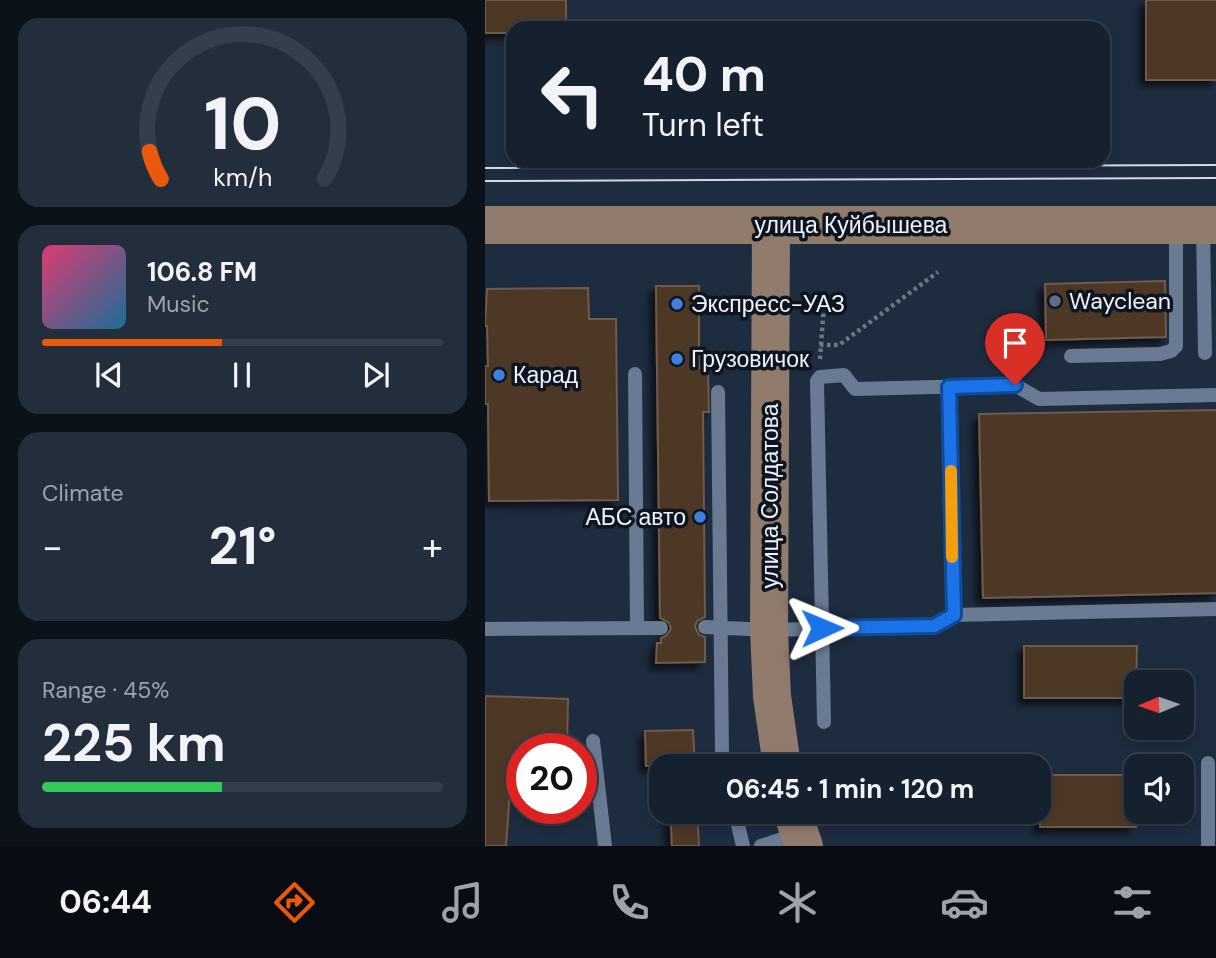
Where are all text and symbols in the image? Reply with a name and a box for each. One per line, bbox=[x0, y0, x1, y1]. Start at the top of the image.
text: 40 m bbox=[642, 42, 766, 106]
icon: left bbox=[527, 49, 618, 140]
text: 10 bbox=[204, 77, 281, 172]
text: Turn left bbox=[642, 104, 764, 146]
text: km/h bbox=[213, 160, 272, 193]
street label: улица Куйбышева bbox=[755, 210, 948, 240]
text: 106.8 FM bbox=[147, 255, 257, 289]
place label: Wayclean bbox=[1069, 286, 1171, 316]
text: Music bbox=[147, 289, 210, 319]
place label: Экспресс-УАЗ bbox=[691, 289, 845, 319]
marker: Wayclean bbox=[1047, 293, 1063, 309]
marker: Экспресс-УАЗ bbox=[669, 296, 685, 312]
pin bbox=[985, 313, 1045, 385]
icon: arrive bbox=[996, 324, 1034, 362]
place label: Грузовичок bbox=[691, 344, 810, 374]
marker: Грузовичок bbox=[669, 351, 685, 367]
icon: previous bbox=[90, 356, 128, 394]
icon: pause bbox=[223, 356, 261, 394]
icon: next bbox=[357, 356, 395, 394]
place label: Карад bbox=[513, 360, 579, 390]
marker: Карад bbox=[491, 367, 507, 383]
street label: улица Солдатова bbox=[755, 403, 785, 589]
text: Climate bbox=[42, 478, 124, 508]
place label: АБС авто bbox=[586, 502, 686, 532]
marker: АБС авто bbox=[692, 509, 708, 525]
text: 21° bbox=[209, 512, 276, 580]
text: − bbox=[42, 522, 63, 572]
text: + bbox=[422, 522, 443, 572]
position arrow bbox=[785, 591, 859, 665]
north arrow bbox=[1124, 670, 1194, 740]
map controls bbox=[1124, 670, 1194, 824]
text: Range · 45% bbox=[42, 675, 169, 705]
text: 225 km bbox=[42, 709, 226, 777]
speed limit sign: 20 bbox=[506, 733, 597, 824]
button: sound bbox=[1124, 754, 1194, 824]
text: 06:45 · 1 min · 120 m bbox=[726, 772, 974, 806]
icon: directions bbox=[270, 878, 319, 927]
icon: music bbox=[438, 878, 487, 927]
icon: phone bbox=[605, 878, 654, 927]
icon: climate bbox=[773, 878, 822, 927]
icon: car bbox=[940, 878, 989, 927]
icon: filters bbox=[1108, 878, 1157, 927]
text: 06:44 bbox=[59, 881, 152, 923]

